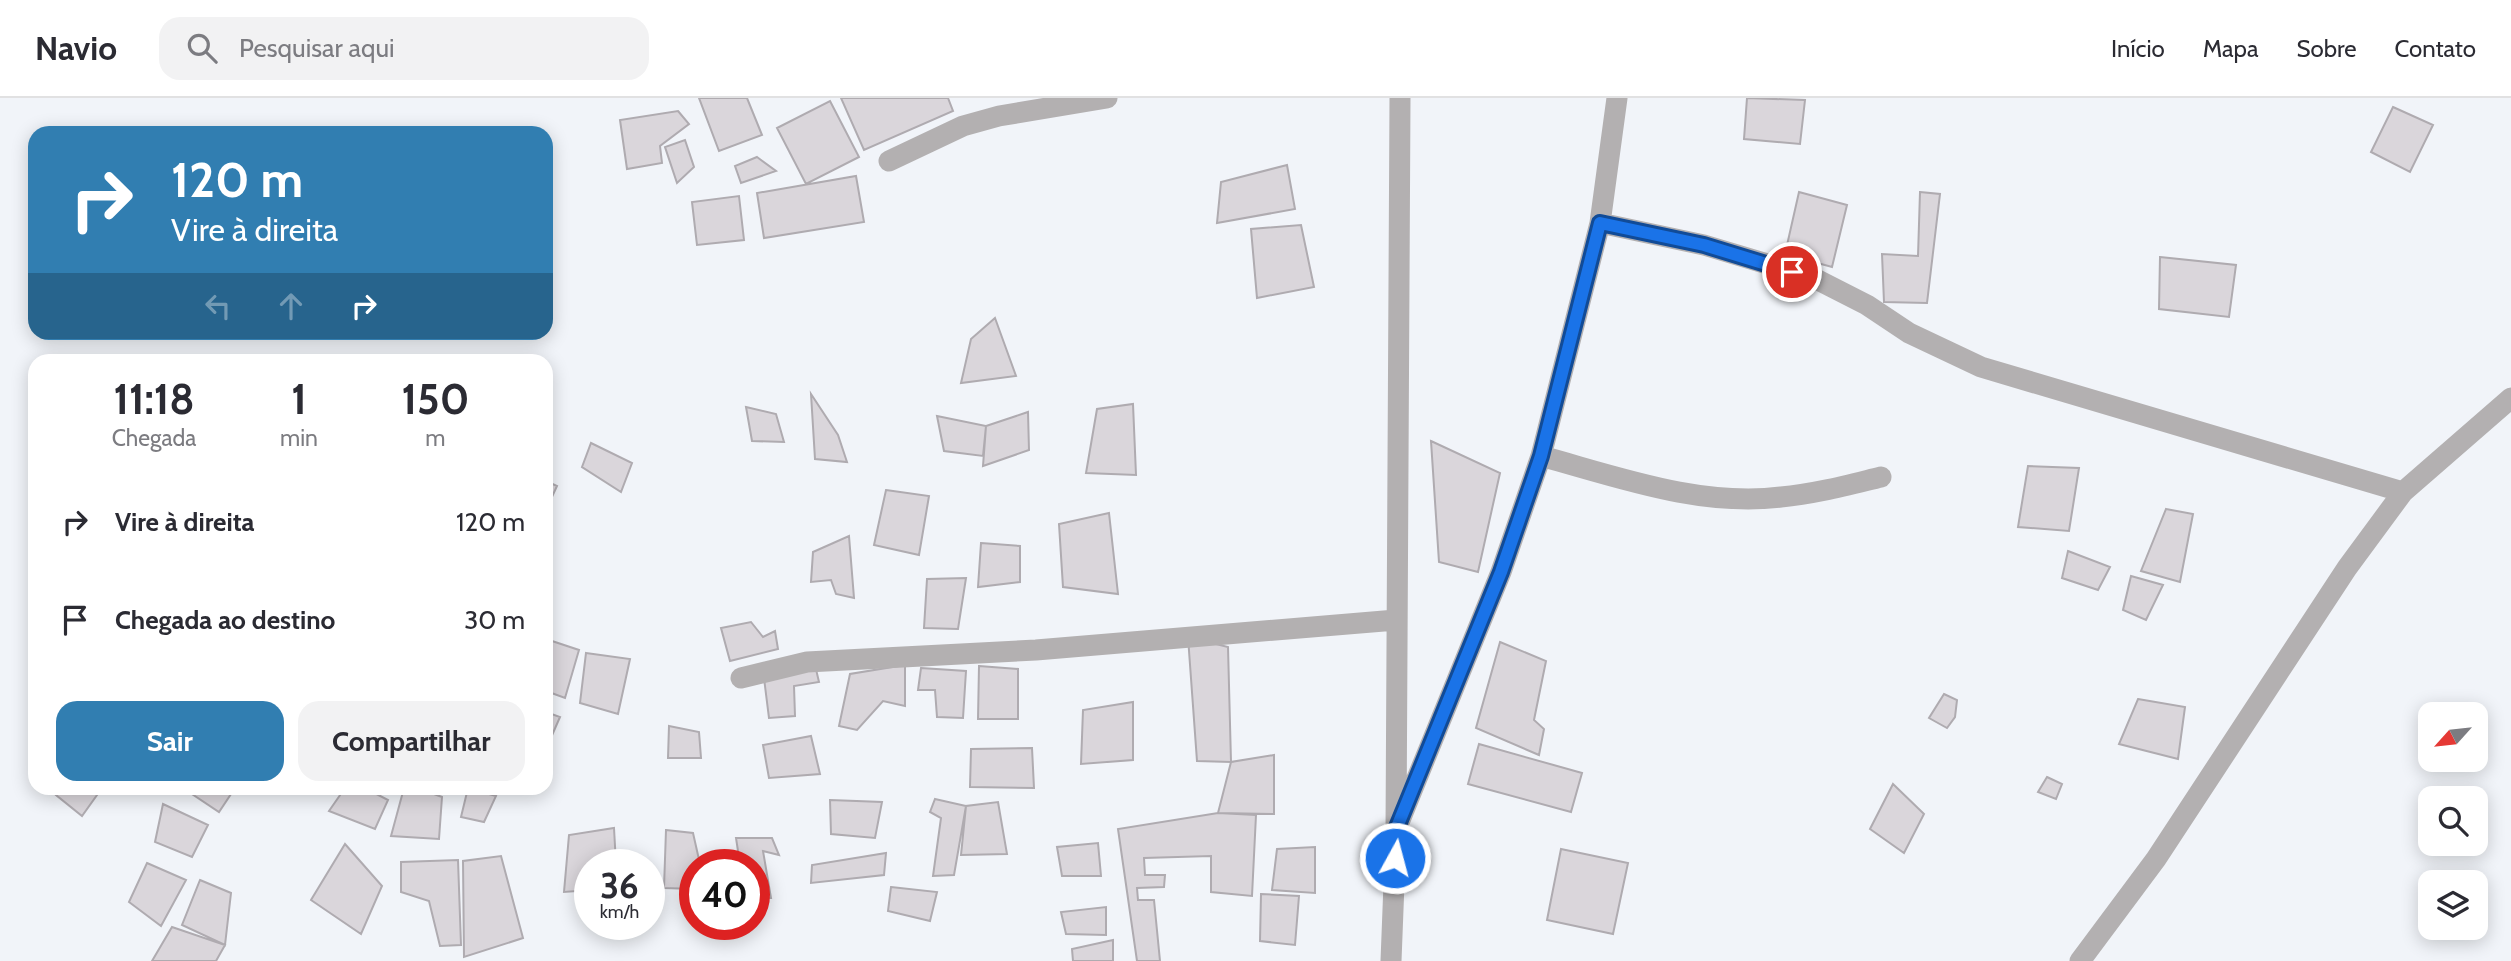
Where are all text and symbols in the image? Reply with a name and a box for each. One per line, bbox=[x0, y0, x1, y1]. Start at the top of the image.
search box bbox=[159, 17, 649, 80]
text: Navio bbox=[35, 28, 117, 68]
icon: search bbox=[183, 29, 221, 67]
text: Pesquisar aqui bbox=[239, 32, 395, 64]
text: Início bbox=[2111, 34, 2165, 63]
text: Mapa bbox=[2203, 34, 2258, 63]
text: Sobre bbox=[2296, 34, 2357, 63]
text: Contato bbox=[2395, 34, 2476, 63]
text: 120 m bbox=[171, 150, 303, 209]
icon: right bbox=[56, 154, 147, 245]
text: Vire à direita bbox=[171, 210, 338, 249]
pin bbox=[1762, 242, 1822, 302]
icon: arrive bbox=[1773, 253, 1811, 291]
icon: left bbox=[199, 287, 237, 325]
icon: ahead bbox=[272, 287, 310, 325]
icon: right bbox=[345, 287, 383, 325]
text: 11:18 bbox=[113, 373, 195, 425]
text: 1 bbox=[291, 373, 307, 425]
text: 150 bbox=[402, 373, 469, 425]
text: Chegada bbox=[112, 424, 196, 452]
text: min bbox=[280, 424, 318, 452]
text: m bbox=[425, 424, 446, 452]
icon: right bbox=[56, 503, 94, 541]
text: Vire à direita bbox=[115, 506, 255, 538]
text: 120 m bbox=[456, 506, 525, 538]
icon: arrive bbox=[56, 601, 94, 639]
text: Chegada ao destino bbox=[115, 604, 335, 636]
text: 30 m bbox=[464, 604, 525, 636]
button: Sair bbox=[56, 701, 284, 781]
button: Compartilhar bbox=[298, 701, 525, 781]
north arrow bbox=[2418, 702, 2488, 772]
map controls bbox=[2418, 702, 2488, 940]
button: search bbox=[2418, 786, 2488, 856]
position arrow bbox=[1358, 821, 1432, 895]
speed limit sign: 40 bbox=[679, 849, 770, 940]
text: 36 bbox=[600, 864, 639, 907]
button: layers bbox=[2418, 870, 2488, 940]
text: km/h bbox=[600, 901, 639, 923]

